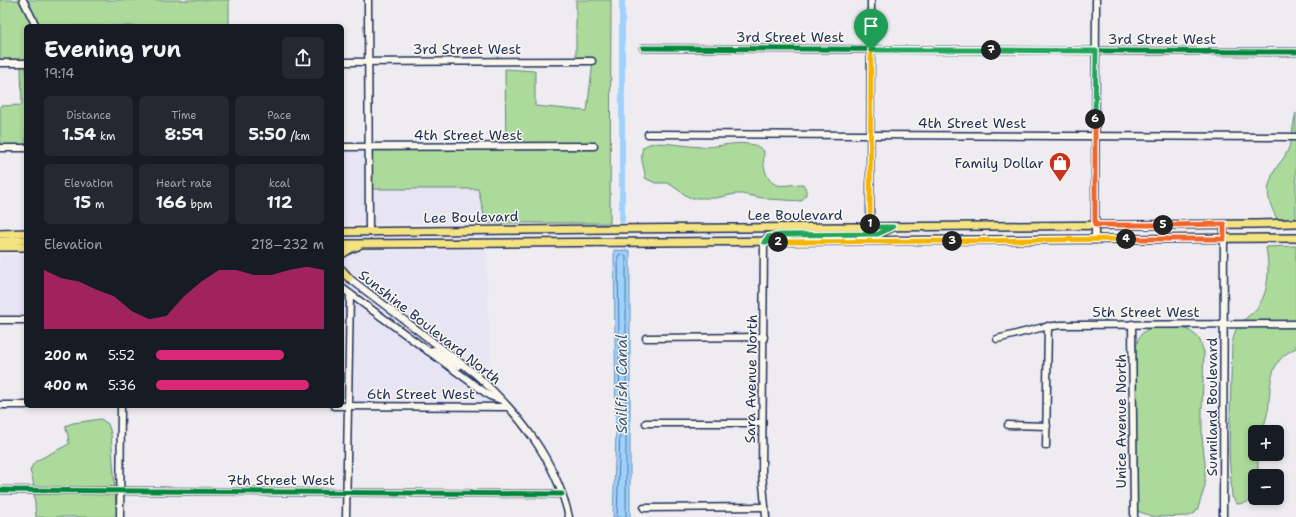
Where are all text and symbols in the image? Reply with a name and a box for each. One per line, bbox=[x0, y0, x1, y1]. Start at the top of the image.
pin bbox=[854, 9, 888, 50]
icon: arrive bbox=[860, 15, 882, 37]
street label: 3rd Street West bbox=[736, 28, 844, 46]
street label: 3rd Street West bbox=[1108, 30, 1216, 48]
text: Evening run bbox=[44, 35, 181, 64]
button: share bbox=[282, 37, 324, 79]
street label: 3rd Street West bbox=[413, 40, 521, 58]
pin: 7 bbox=[981, 40, 1001, 60]
text: 7 bbox=[987, 42, 995, 57]
text: 19:14 bbox=[44, 65, 74, 82]
text: Distance bbox=[66, 108, 111, 123]
text: Time bbox=[171, 108, 197, 123]
text: Pace bbox=[267, 108, 291, 123]
pin: 6 bbox=[1085, 109, 1105, 129]
text: 6 bbox=[1091, 111, 1099, 126]
street label: 4th Street West bbox=[918, 114, 1026, 132]
text: 1.54 bbox=[62, 123, 96, 145]
text: 8:59 bbox=[164, 123, 204, 145]
text: 5:50 bbox=[249, 123, 287, 145]
street label: 4th Street West bbox=[414, 126, 522, 144]
text: km bbox=[96, 129, 115, 144]
text: /km bbox=[287, 129, 310, 144]
shop icon: Family Dollar bbox=[1047, 150, 1073, 183]
place label: Family Dollar bbox=[955, 154, 1044, 172]
text: Elevation bbox=[64, 176, 113, 191]
text: Heart rate bbox=[156, 176, 212, 191]
text: kcal bbox=[269, 176, 290, 191]
text: 15 bbox=[73, 191, 91, 213]
text: 166 bbox=[155, 191, 187, 213]
text: 112 bbox=[266, 191, 293, 213]
text: m bbox=[91, 197, 104, 212]
text: bpm bbox=[187, 197, 213, 212]
street label: Lee Boulevard bbox=[747, 206, 843, 224]
street label: Lee Boulevard bbox=[423, 207, 519, 227]
pin: 1 bbox=[860, 214, 880, 234]
pin: 5 bbox=[1153, 215, 1173, 235]
text: 1 bbox=[867, 216, 873, 231]
text: 5 bbox=[1160, 217, 1166, 232]
pin: 4 bbox=[1116, 229, 1136, 249]
pin: 3 bbox=[942, 231, 962, 251]
text: 4 bbox=[1122, 231, 1130, 246]
pin: 2 bbox=[768, 232, 788, 252]
text: 3 bbox=[948, 233, 956, 248]
text: 2 bbox=[774, 234, 782, 249]
text: Elevation bbox=[44, 236, 102, 253]
text: 218–232 m bbox=[251, 236, 324, 253]
street label: Sunshine Boulevard North bbox=[355, 266, 505, 388]
street label: 5th Street West bbox=[1092, 303, 1200, 321]
street label: Sara Avenue North bbox=[741, 314, 761, 444]
water label: Sailfish Canal bbox=[612, 334, 632, 434]
street label: Sunniland Boulevard bbox=[1203, 338, 1221, 476]
text: 200 m bbox=[44, 347, 87, 364]
text: 5:52 bbox=[108, 347, 135, 364]
street label: Unice Avenue North bbox=[1112, 354, 1130, 488]
text: 400 m bbox=[44, 377, 88, 394]
text: 5:36 bbox=[108, 377, 136, 394]
street label: 6th Street West bbox=[367, 385, 475, 403]
map controls bbox=[1248, 425, 1284, 505]
button: + bbox=[1248, 425, 1284, 461]
button: − bbox=[1248, 469, 1284, 505]
street label: 7th Street West bbox=[227, 471, 335, 489]

